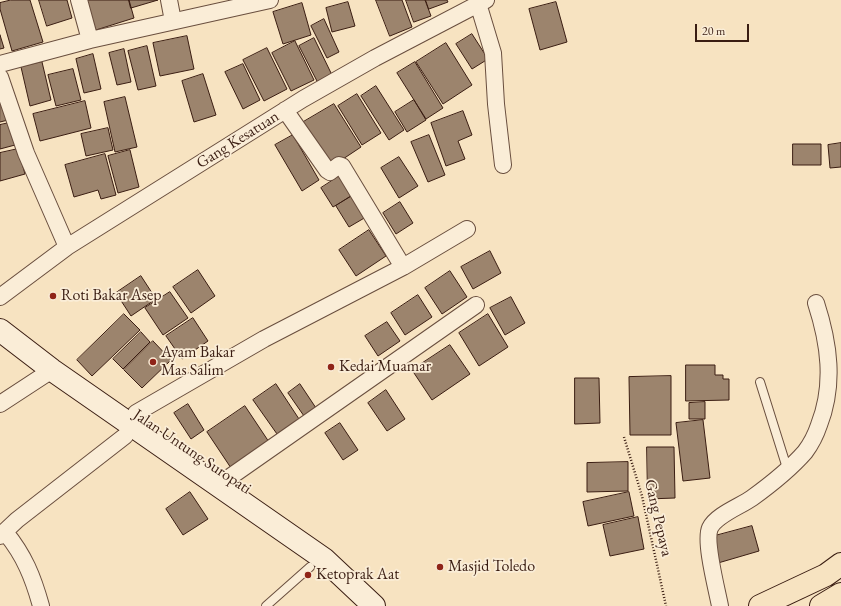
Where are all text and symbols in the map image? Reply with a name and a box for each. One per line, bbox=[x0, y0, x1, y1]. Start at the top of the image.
scale bar bbox=[697, 16, 751, 42]
text: 20 m bbox=[702, 23, 725, 39]
street label: Gang Kesatuan bbox=[193, 107, 283, 173]
place label: Roti Bakar Asep bbox=[61, 286, 161, 306]
marker: Roti Bakar Asep bbox=[48, 291, 58, 301]
place label: Ayam Bakar Mas Salim bbox=[161, 343, 235, 381]
marker: Ayam Bakar Mas Salim bbox=[148, 357, 158, 367]
place label: Kedai Muamar bbox=[339, 357, 431, 377]
marker: Kedai Muamar bbox=[326, 362, 336, 372]
street label: Jalan Untung Suropati bbox=[129, 405, 255, 499]
street label: Gang Pepaya bbox=[640, 478, 676, 558]
place label: Masjid Toledo bbox=[448, 557, 535, 577]
marker: Masjid Toledo bbox=[435, 562, 445, 572]
place label: Ketoprak Aat bbox=[316, 565, 399, 585]
marker: Ketoprak Aat bbox=[303, 570, 313, 580]

